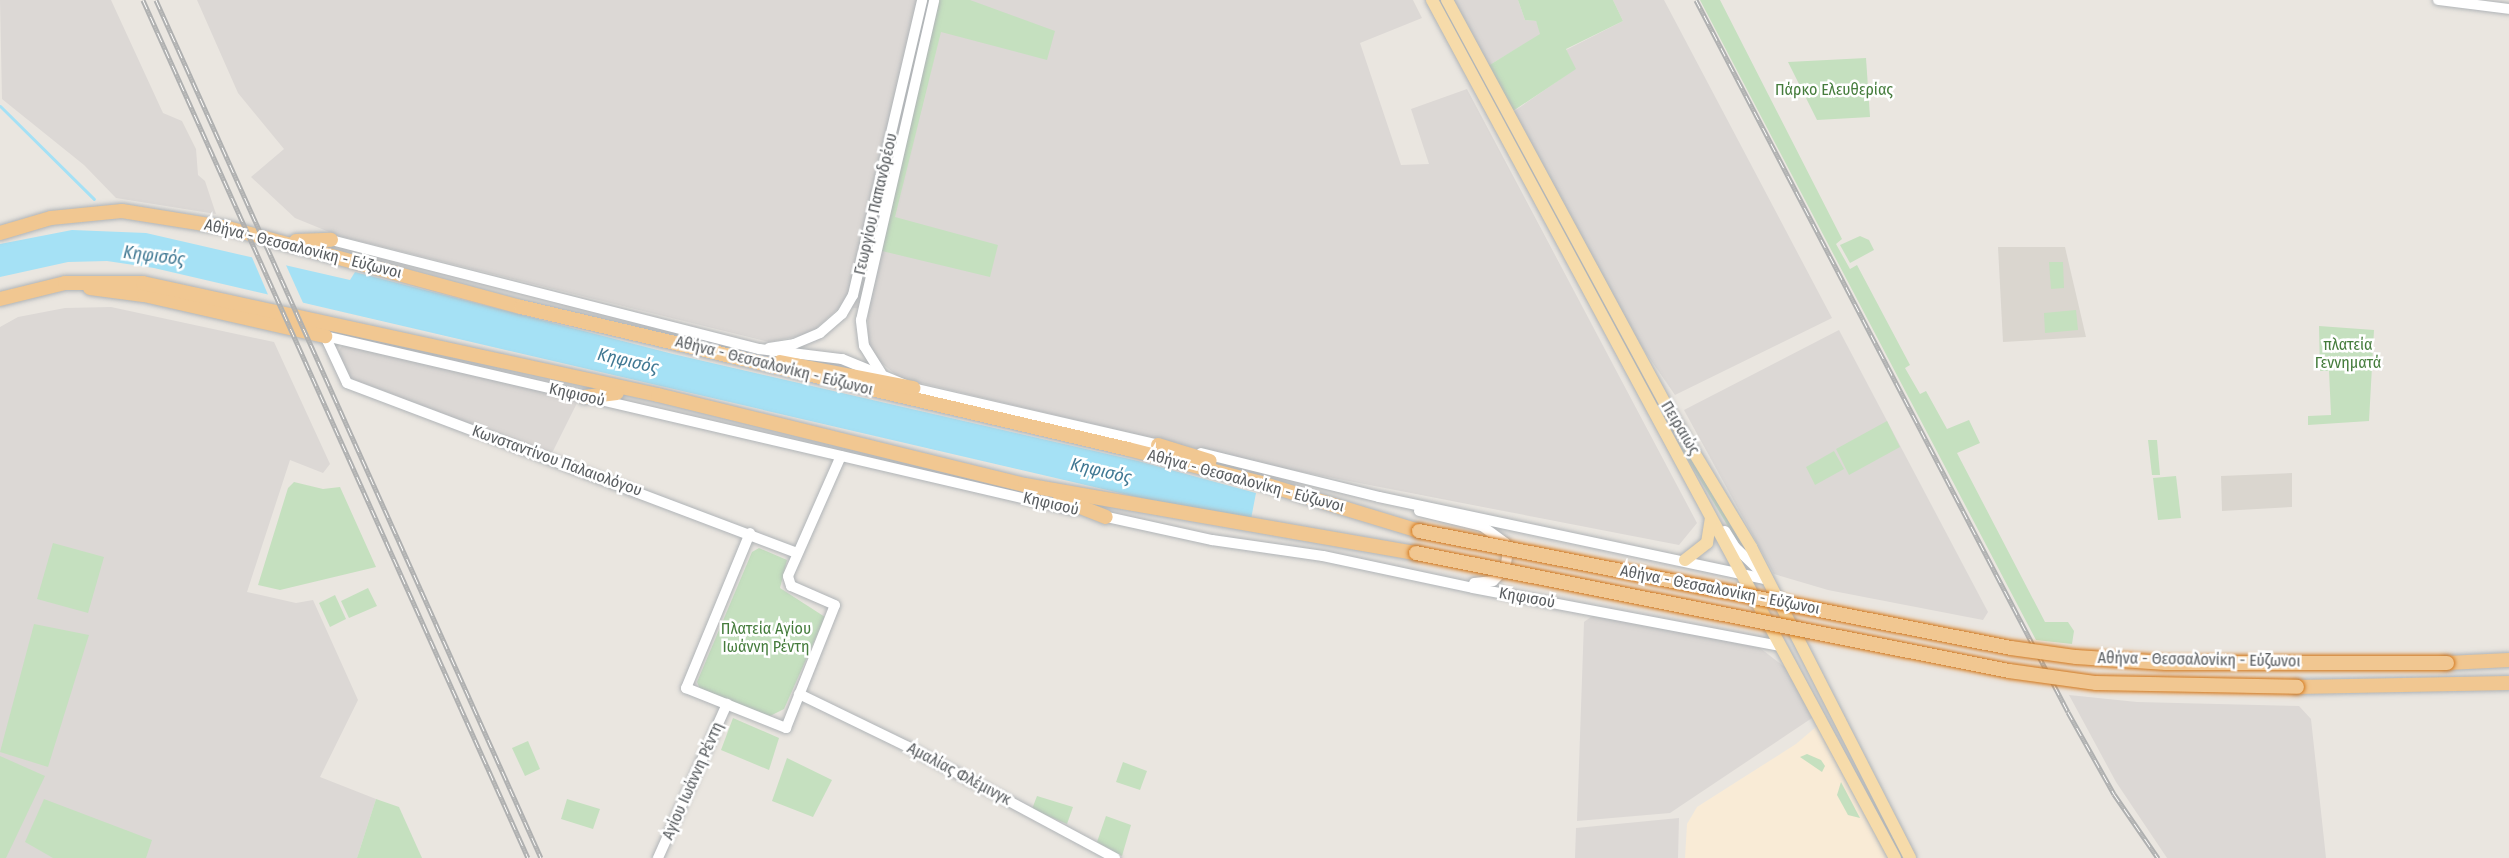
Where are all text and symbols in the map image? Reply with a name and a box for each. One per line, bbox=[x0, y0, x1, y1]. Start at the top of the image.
park label: Πάρκο Ελευθερίας bbox=[1775, 80, 1893, 100]
street label: Γεωργίου Παπανδρέου bbox=[850, 131, 902, 277]
street label: Αθήνα - Θεσσαλονίκη - Εύζωνοι bbox=[202, 215, 404, 283]
water label: Κηφισός bbox=[122, 242, 186, 270]
street label: Αθήνα - Θεσσαλονίκη - Εύζωνοι bbox=[673, 332, 875, 400]
park label: πλατεία Γεννηματά bbox=[2315, 335, 2381, 373]
water label: Κηφισός bbox=[595, 344, 661, 378]
street label: Κηφισού bbox=[547, 379, 607, 411]
street label: Πειραιώς bbox=[1657, 398, 1703, 458]
street label: Κωνσταντίνου Παλαιολόγου bbox=[469, 421, 645, 501]
street label: Αθήνα - Θεσσαλονίκη - Εύζωνοι bbox=[1146, 445, 1346, 517]
water label: Κηφισός bbox=[1068, 454, 1134, 488]
street label: Κηφισού bbox=[1021, 488, 1081, 520]
street label: Αθήνα - Θεσσαλονίκη - Εύζωνοι bbox=[1619, 561, 1821, 619]
street label: Κηφισού bbox=[1497, 584, 1557, 612]
park label: Πλατεία Αγίου Ιωάννη Ρέντη bbox=[721, 619, 811, 657]
street label: Αθήνα - Θεσσαλονίκη - Εύζωνοι bbox=[2098, 649, 2300, 671]
street label: Αγίου Ιωάννη Ρέντη bbox=[658, 719, 728, 843]
street label: Αμαλίας Φλέμινγκ bbox=[904, 739, 1014, 809]

